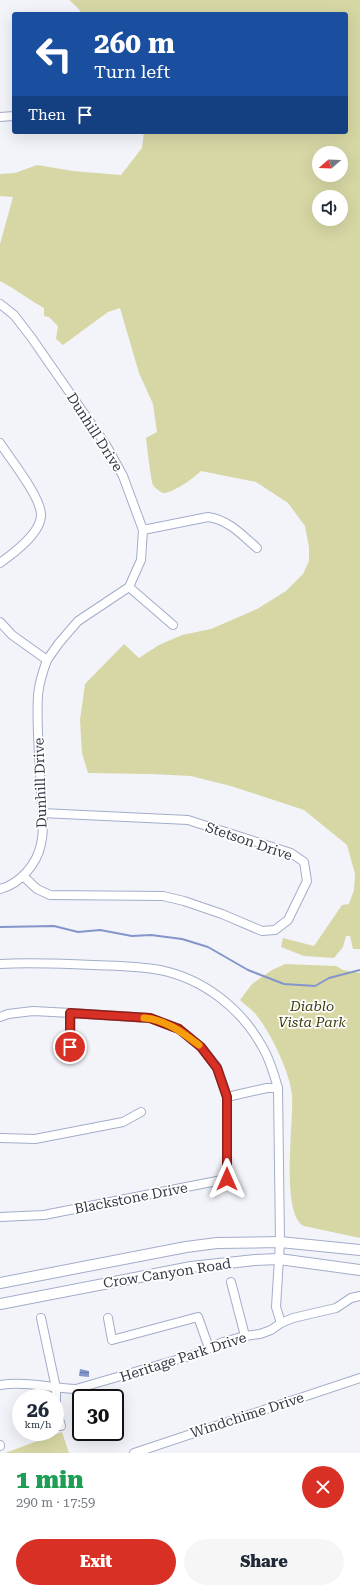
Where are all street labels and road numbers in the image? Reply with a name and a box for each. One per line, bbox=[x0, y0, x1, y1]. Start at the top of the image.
street label: Dunhill Drive bbox=[64, 390, 127, 475]
street label: Dunhill Drive bbox=[30, 737, 50, 829]
street label: Stetson Drive bbox=[203, 819, 295, 863]
street label: Blackstone Drive bbox=[73, 1179, 189, 1217]
street label: Crow Canyon Road bbox=[102, 1255, 232, 1291]
street label: Heritage Park Drive bbox=[118, 1329, 249, 1385]
street label: Windchime Drive bbox=[188, 1389, 306, 1441]

